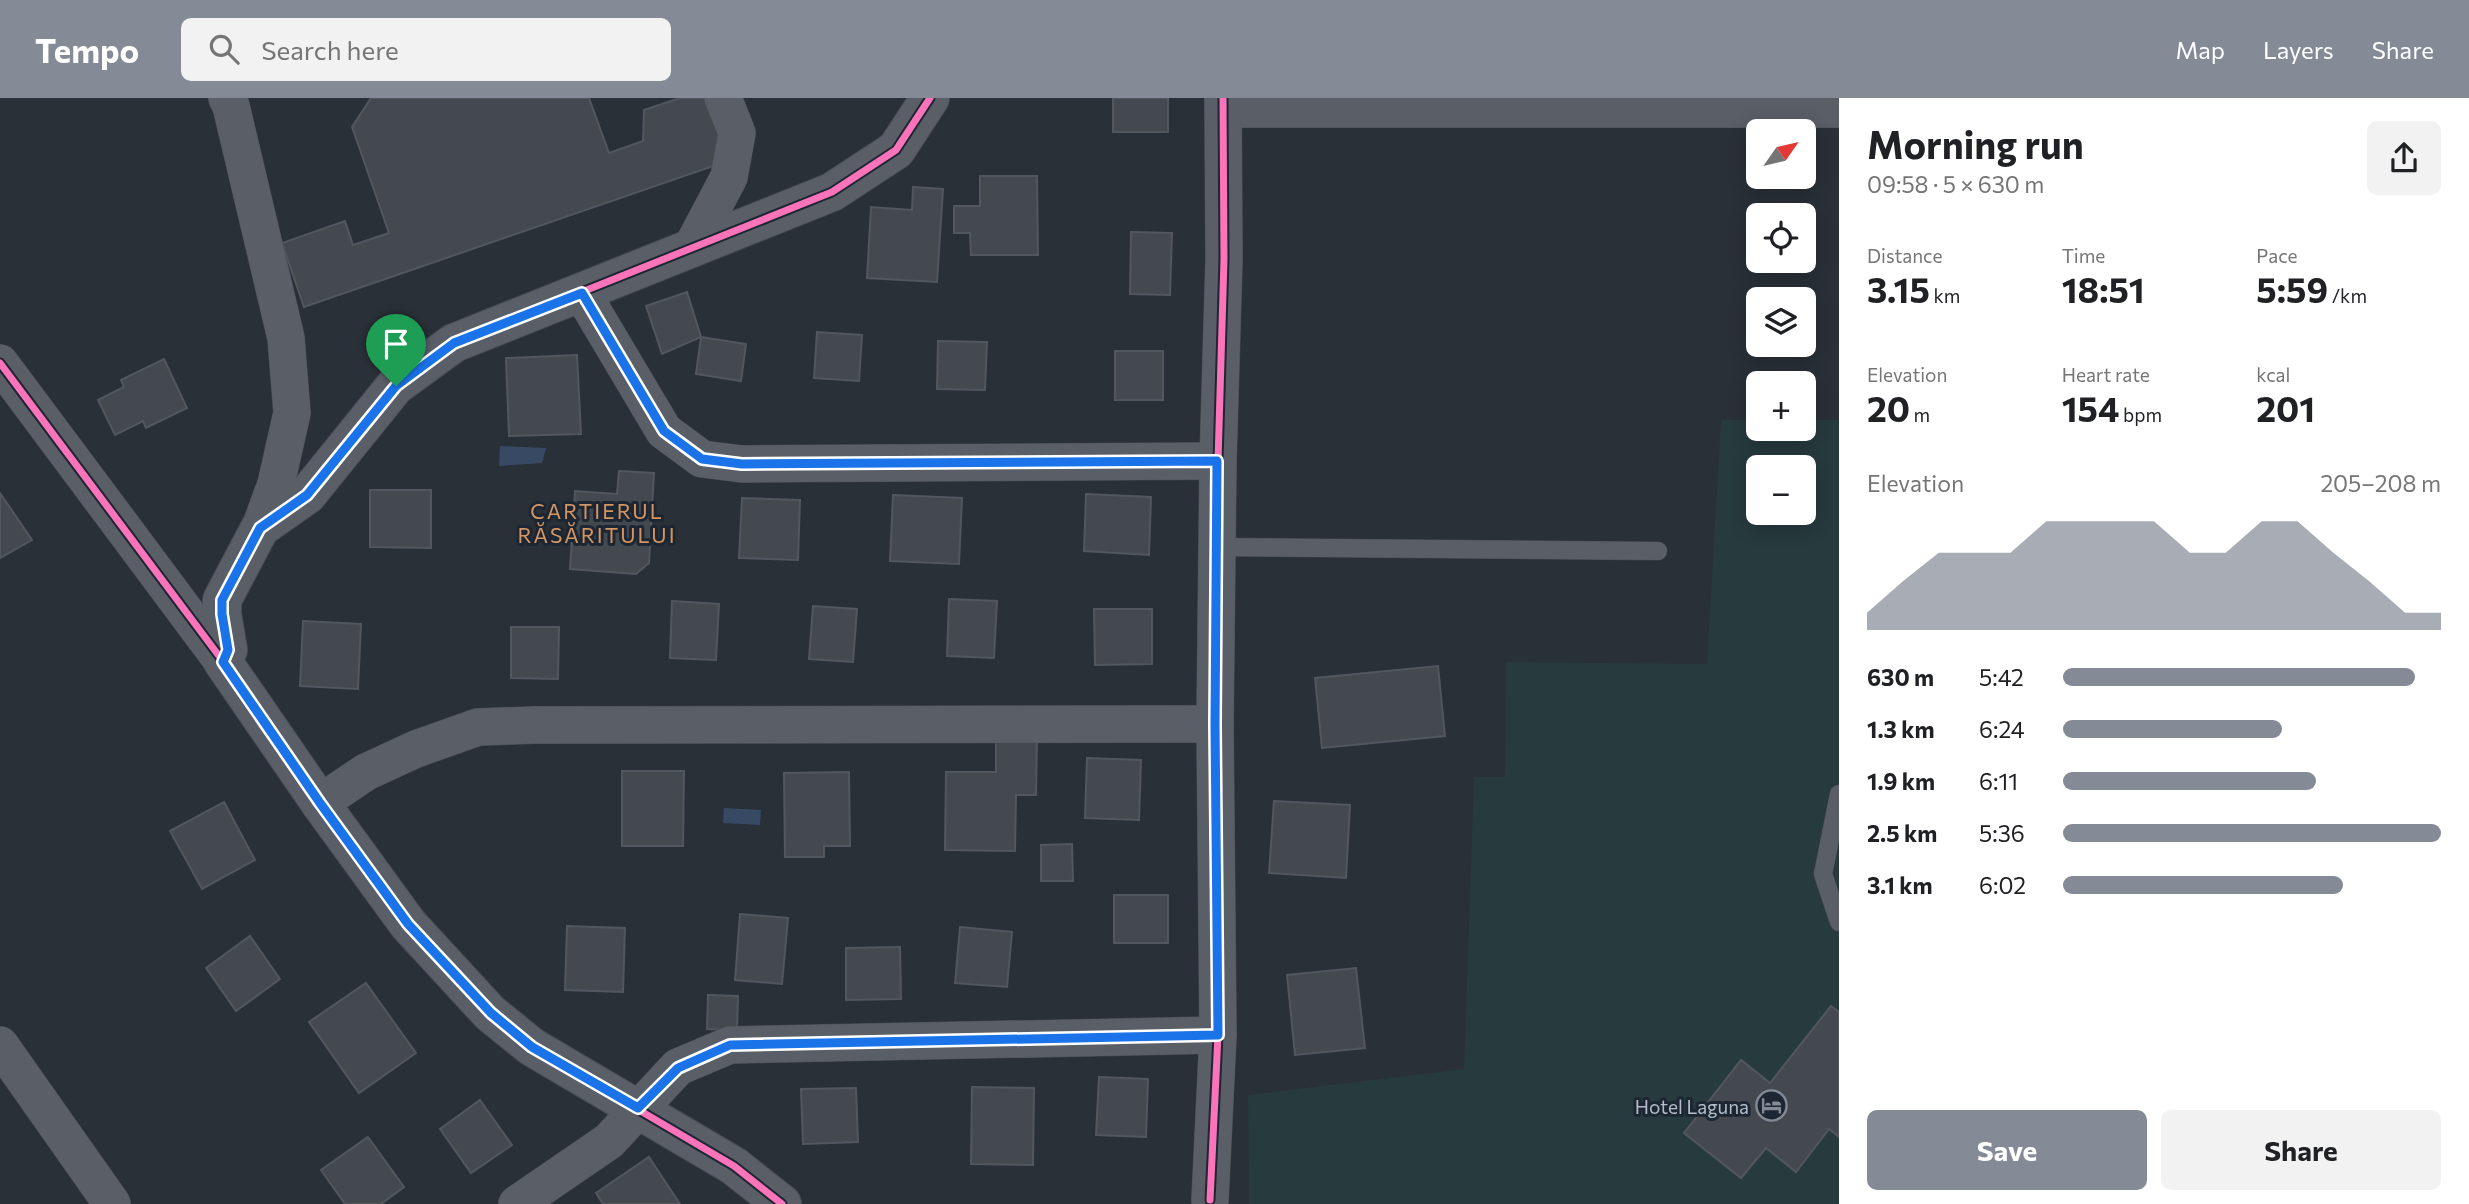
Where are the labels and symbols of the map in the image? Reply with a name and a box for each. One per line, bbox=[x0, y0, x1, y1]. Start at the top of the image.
north arrow bbox=[1746, 119, 1816, 189]
pin bbox=[366, 314, 426, 386]
district label: CARTIERUL RĂSĂRITULUI bbox=[517, 498, 677, 547]
hotel icon: Hotel Laguna bbox=[1755, 1089, 1789, 1123]
place label: Hotel Laguna bbox=[1635, 1095, 1749, 1118]

